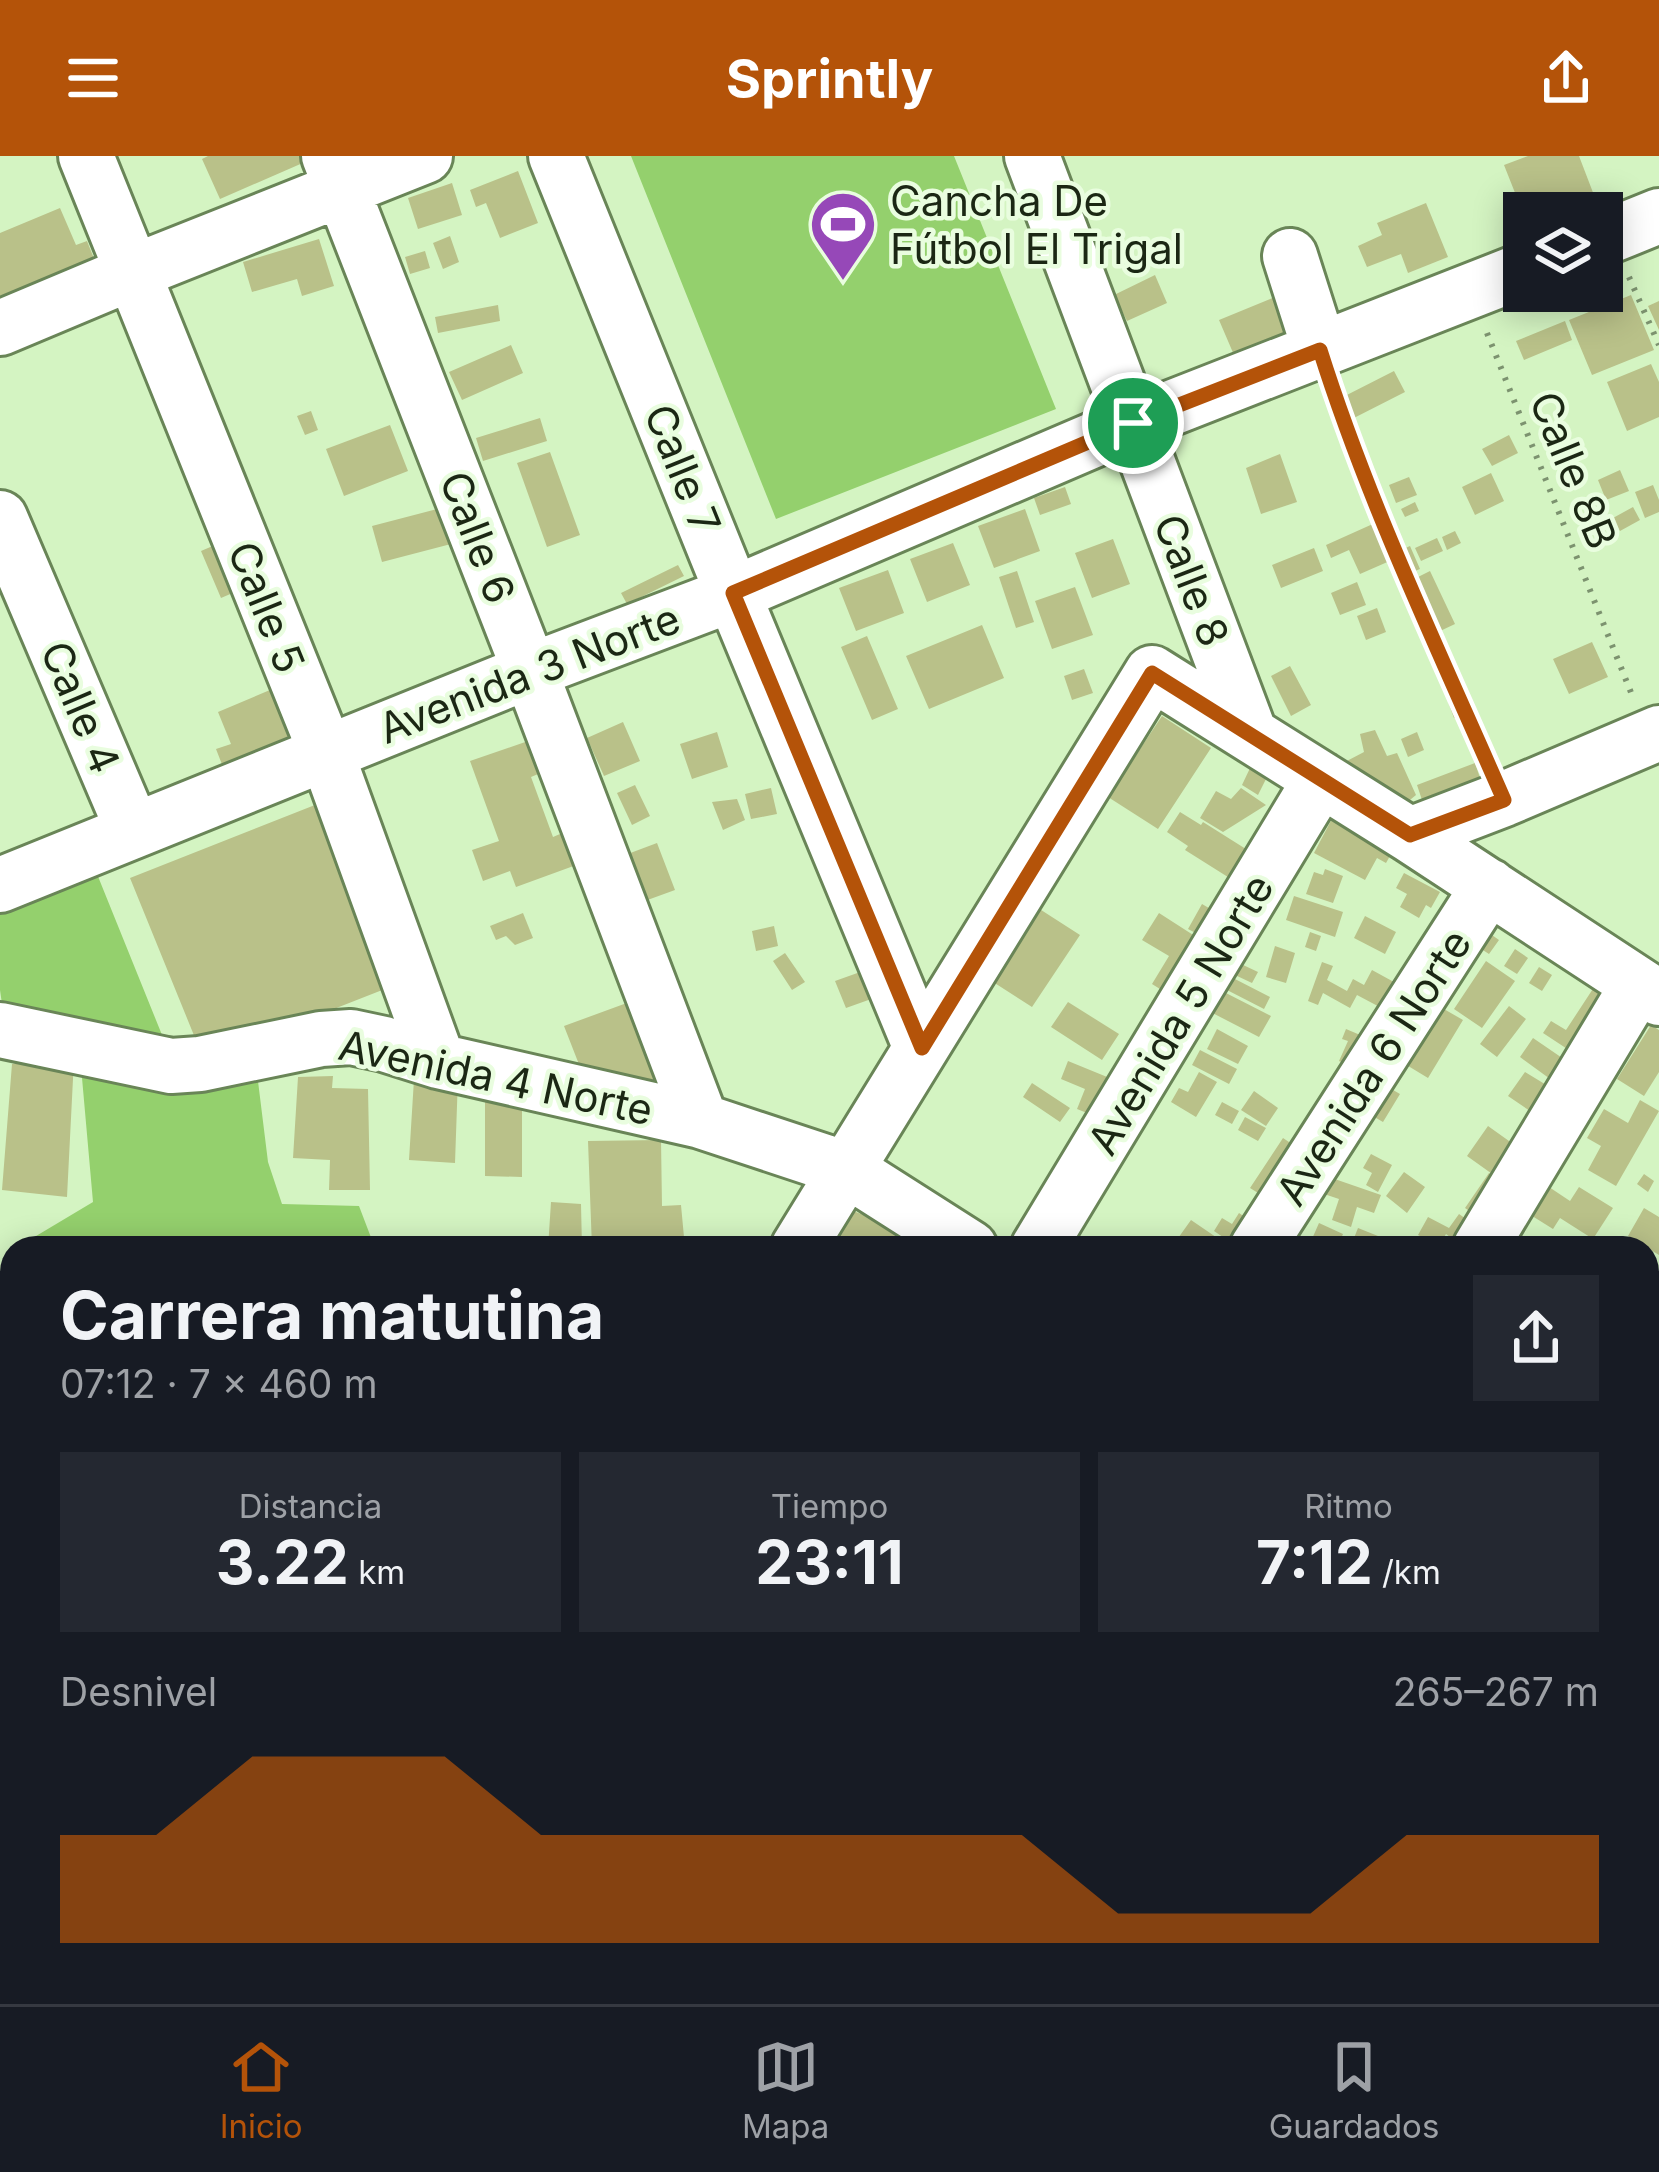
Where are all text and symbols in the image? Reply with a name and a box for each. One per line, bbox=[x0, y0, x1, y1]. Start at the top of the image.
icon: menu bbox=[60, 45, 126, 111]
icon: share bbox=[1533, 45, 1599, 111]
text: Sprintly bbox=[726, 46, 933, 111]
place label: Cancha De Fútbol El Trigal bbox=[890, 175, 1183, 274]
sports icon: Cancha De Fútbol El Trigal bbox=[808, 189, 878, 283]
map controls bbox=[1503, 192, 1623, 312]
button: layers bbox=[1503, 192, 1623, 312]
pin bbox=[1082, 372, 1184, 474]
street label: Calle 8B bbox=[1520, 384, 1628, 556]
icon: arrive bbox=[1100, 390, 1166, 456]
street label: Calle 7 bbox=[634, 397, 732, 541]
street label: Calle 6 bbox=[430, 464, 526, 610]
street label: Calle 8 bbox=[1144, 507, 1240, 653]
street label: Calle 5 bbox=[218, 534, 316, 680]
street label: Avenida 3 Norte bbox=[371, 592, 687, 754]
street label: Calle 4 bbox=[31, 633, 131, 781]
street label: Avenida 5 Norte bbox=[1076, 865, 1284, 1163]
street label: Avenida 6 Norte bbox=[1265, 920, 1481, 1214]
street label: Avenida 4 Norte bbox=[334, 1019, 658, 1135]
text: Carrera matutina bbox=[60, 1275, 604, 1355]
button: share bbox=[1473, 1275, 1599, 1401]
text: 07:12 · 7 × 460 m bbox=[60, 1360, 378, 1407]
text: Distancia bbox=[239, 1486, 382, 1526]
text: Tiempo bbox=[771, 1486, 888, 1526]
text: Ritmo bbox=[1304, 1486, 1393, 1526]
text: 3.22 bbox=[216, 1526, 349, 1598]
text: 23:11 bbox=[755, 1526, 904, 1598]
text: 7:12 bbox=[1256, 1526, 1373, 1598]
text: km bbox=[349, 1552, 405, 1592]
text: /km bbox=[1373, 1552, 1441, 1592]
text: Desnivel bbox=[60, 1668, 217, 1715]
text: 265–267 m bbox=[1393, 1668, 1599, 1715]
tab: Inicio bbox=[220, 2034, 303, 2146]
tab: Mapa bbox=[742, 2034, 829, 2146]
tab: Guardados bbox=[1269, 2034, 1439, 2146]

